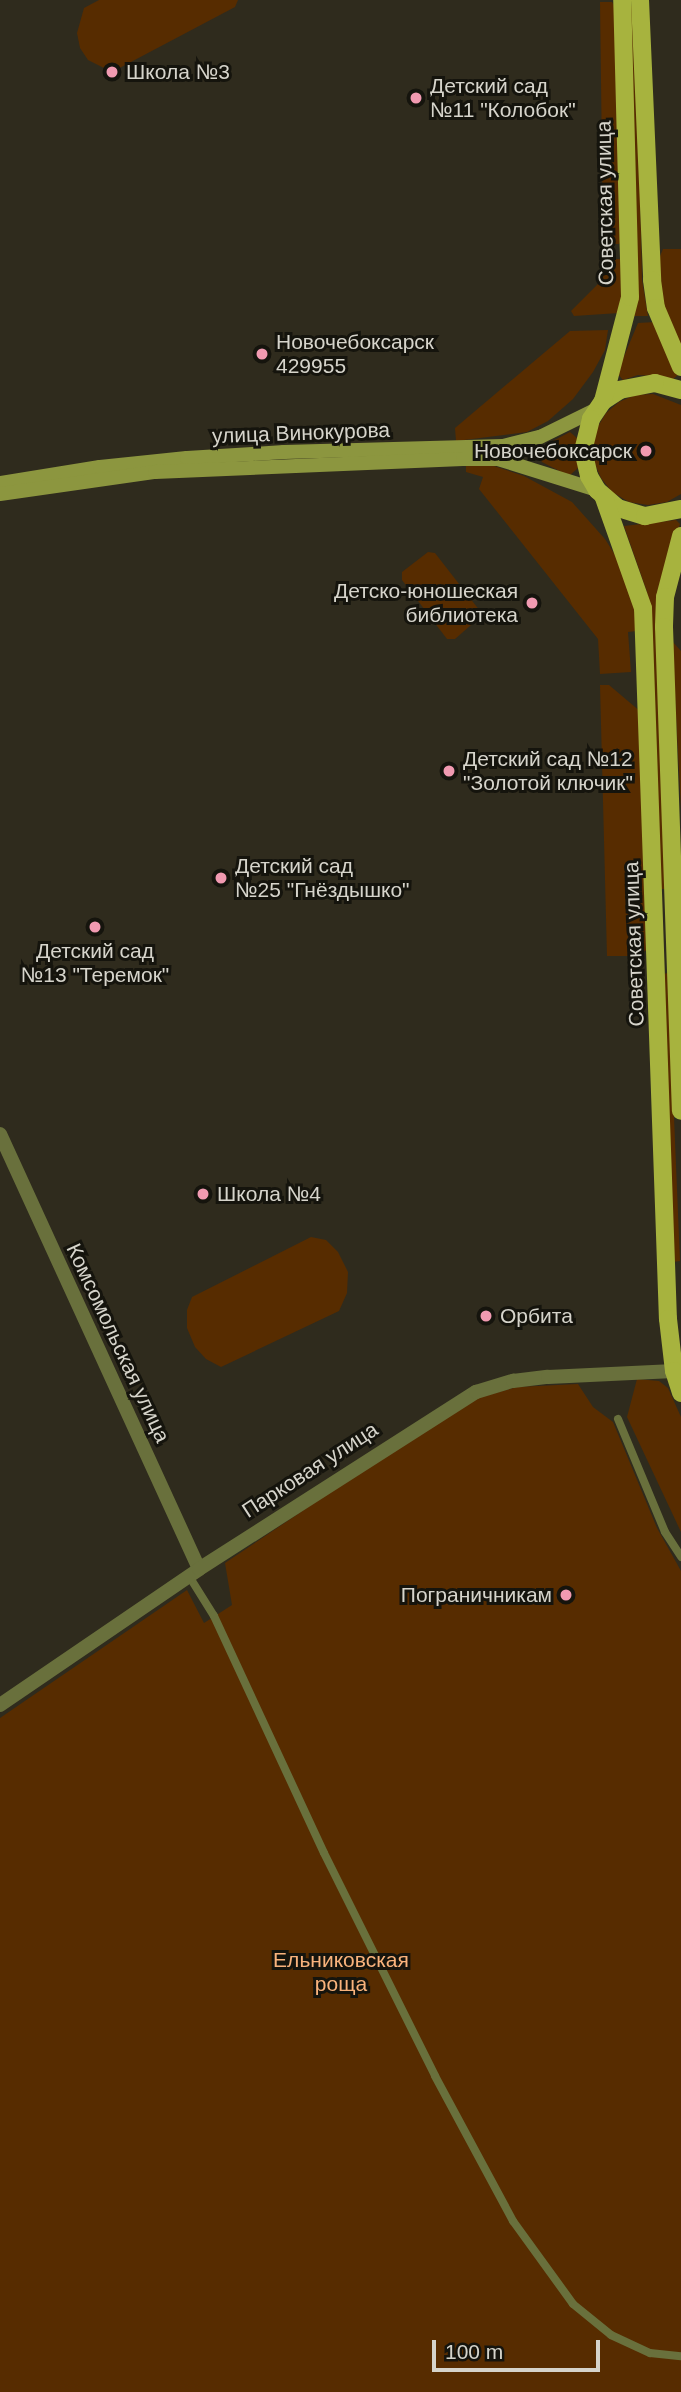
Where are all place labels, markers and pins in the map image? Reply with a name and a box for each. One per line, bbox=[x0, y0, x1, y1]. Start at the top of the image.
place label: Школа №3 bbox=[126, 59, 230, 85]
marker: Школа №3 bbox=[104, 64, 120, 80]
place label: Детский сад №11 "Колобок" bbox=[430, 73, 576, 123]
marker: Детский сад №11 "Колобок" bbox=[408, 90, 424, 106]
place label: Новочебоксарск 429955 bbox=[276, 329, 434, 379]
marker: Новочебоксарск 429955 bbox=[254, 346, 270, 362]
place label: Новочебоксарск bbox=[474, 438, 632, 464]
marker: Новочебоксарск bbox=[638, 443, 654, 459]
place label: Детско-юношеская библиотека bbox=[334, 578, 518, 628]
marker: Детско-юношеская библиотека bbox=[524, 595, 540, 611]
place label: Детский сад №12 "Золотой ключик" bbox=[463, 746, 633, 796]
marker: Детский сад №12 "Золотой ключик" bbox=[441, 763, 457, 779]
place label: Детский сад №25 "Гнёздышко" bbox=[235, 853, 410, 903]
marker: Детский сад №25 "Гнёздышко" bbox=[213, 870, 229, 886]
marker: Детский сад №13 "Теремок" bbox=[87, 919, 103, 935]
place label: Детский сад №13 "Теремок" bbox=[21, 938, 169, 988]
place label: Школа №4 bbox=[217, 1181, 321, 1207]
marker: Школа №4 bbox=[195, 1186, 211, 1202]
place label: Орбита bbox=[500, 1303, 573, 1329]
marker: Орбита bbox=[478, 1308, 494, 1324]
place label: Пограничникам bbox=[401, 1582, 552, 1608]
marker: Пограничникам bbox=[558, 1587, 574, 1603]

